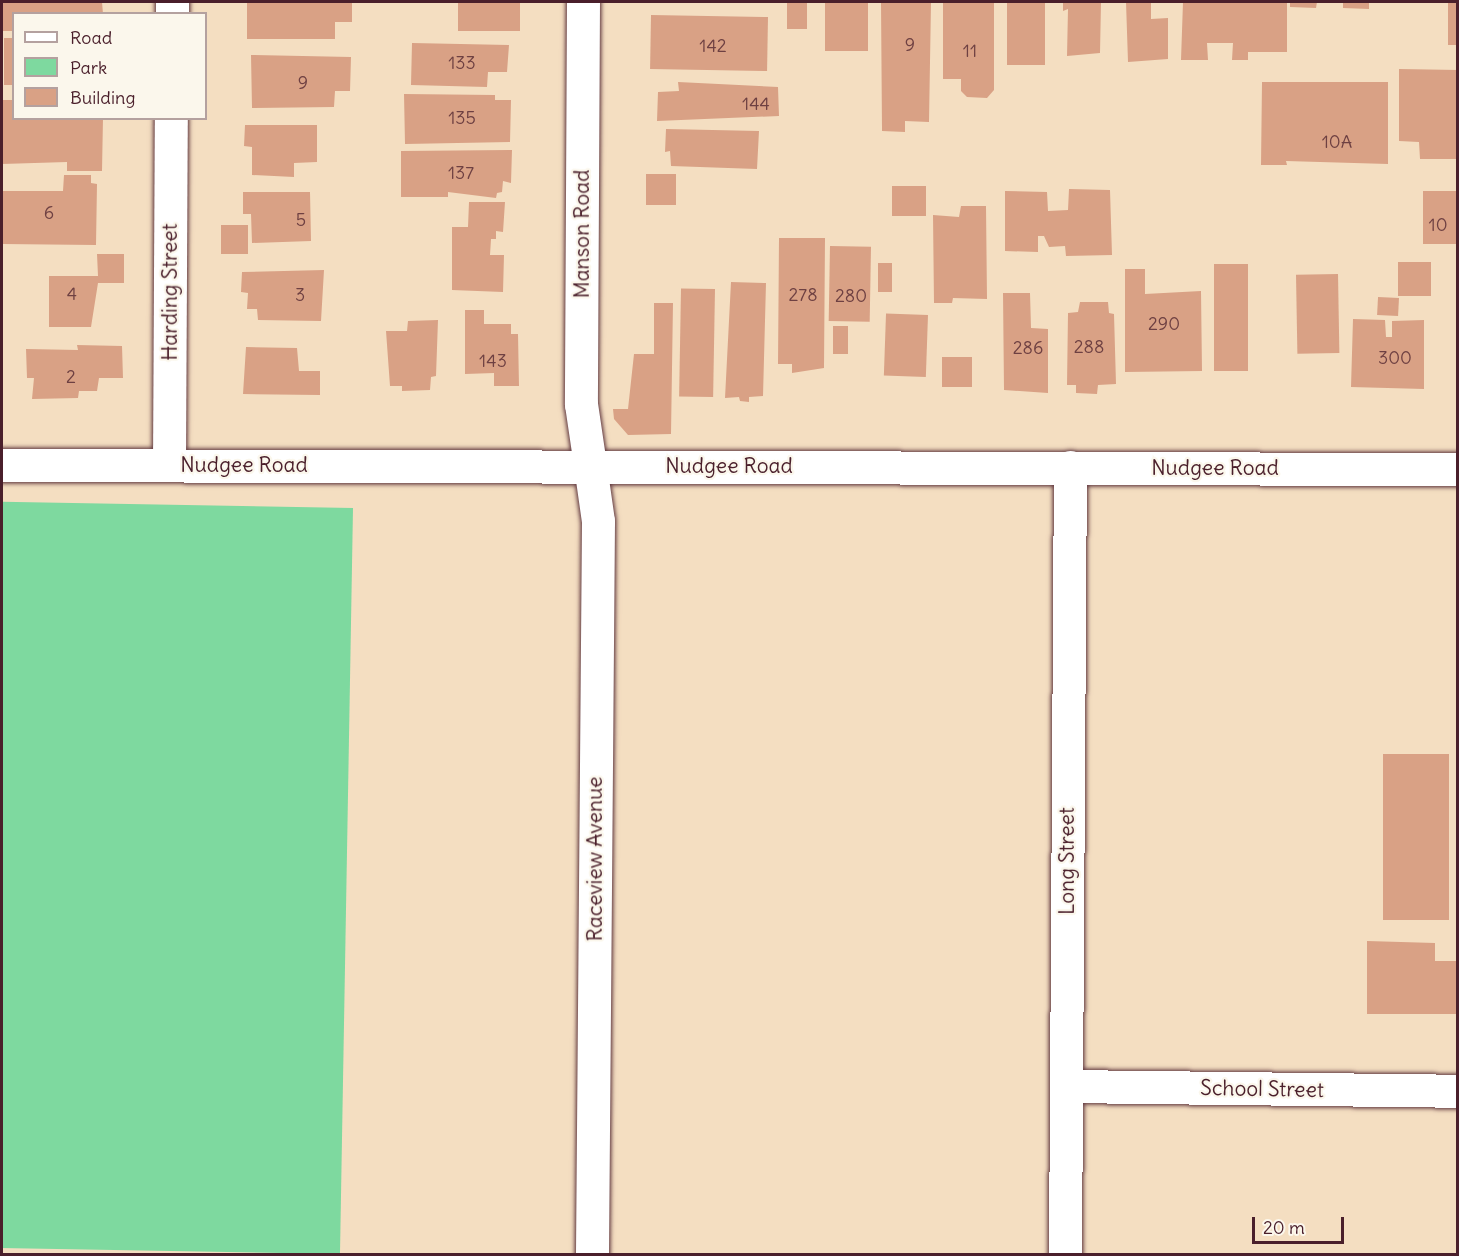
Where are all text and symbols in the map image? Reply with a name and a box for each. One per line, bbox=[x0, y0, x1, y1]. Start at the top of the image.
legend bbox=[12, 12, 207, 120]
text: Road bbox=[70, 26, 112, 49]
house number: 9 bbox=[905, 34, 915, 56]
house number: 142 bbox=[699, 35, 727, 57]
house number: 11 bbox=[963, 40, 977, 62]
house number: 133 bbox=[448, 52, 476, 74]
text: Park bbox=[70, 56, 107, 79]
house number: 9 bbox=[298, 72, 308, 94]
text: Building bbox=[70, 86, 135, 109]
house number: 144 bbox=[742, 93, 770, 115]
house number: 135 bbox=[448, 107, 476, 129]
house number: 10A bbox=[1322, 131, 1352, 153]
house number: 137 bbox=[448, 162, 474, 184]
street label: Manson Road bbox=[569, 170, 595, 298]
house number: 6 bbox=[44, 202, 54, 224]
house number: 5 bbox=[296, 209, 306, 231]
house number: 10 bbox=[1429, 214, 1447, 236]
street label: Harding Street bbox=[157, 223, 183, 361]
house number: 4 bbox=[67, 283, 77, 305]
house number: 3 bbox=[295, 284, 305, 306]
house number: 278 bbox=[788, 284, 818, 306]
house number: 280 bbox=[835, 285, 867, 307]
house number: 290 bbox=[1148, 313, 1180, 335]
house number: 288 bbox=[1074, 336, 1104, 358]
house number: 286 bbox=[1013, 337, 1043, 359]
house number: 300 bbox=[1378, 347, 1412, 369]
house number: 143 bbox=[479, 350, 507, 372]
house number: 2 bbox=[66, 366, 76, 388]
street label: Nudgee Road bbox=[180, 452, 308, 478]
street label: Nudgee Road bbox=[665, 453, 793, 479]
street label: Nudgee Road bbox=[1151, 455, 1279, 481]
street label: Raceview Avenue bbox=[582, 777, 608, 941]
street label: Long Street bbox=[1054, 807, 1080, 915]
street label: School Street bbox=[1200, 1075, 1324, 1103]
scale bar bbox=[1255, 1205, 1346, 1243]
text: 20 m bbox=[1263, 1216, 1305, 1239]

